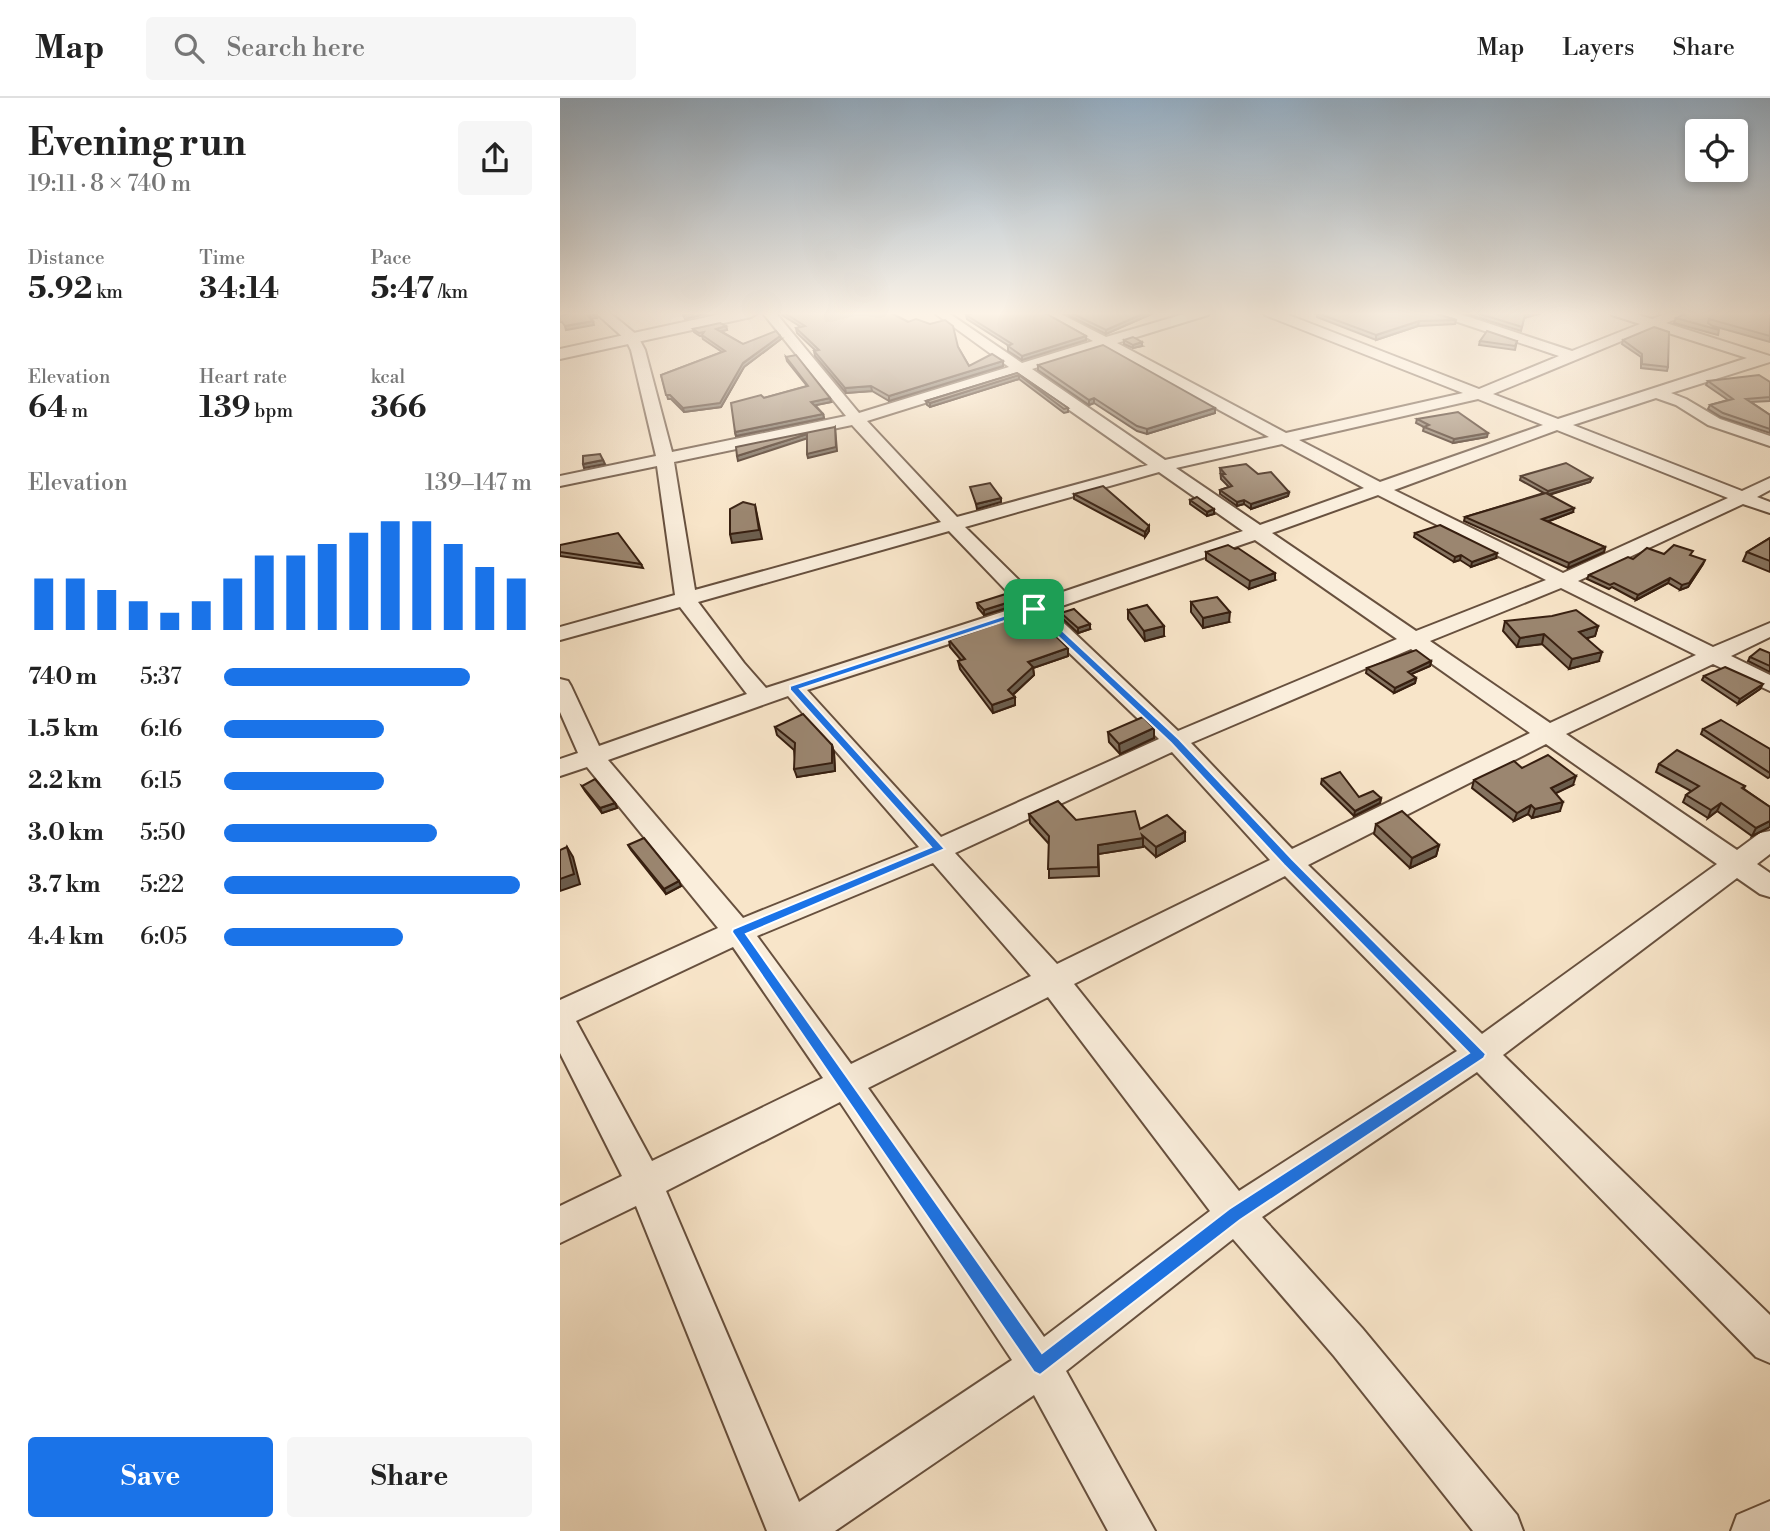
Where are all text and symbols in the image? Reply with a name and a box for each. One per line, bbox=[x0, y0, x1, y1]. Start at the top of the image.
search box bbox=[146, 17, 636, 80]
text: Map bbox=[35, 28, 104, 69]
icon: search bbox=[170, 29, 208, 67]
text: Search here bbox=[226, 32, 365, 64]
text: Map bbox=[1477, 33, 1524, 63]
text: Layers bbox=[1562, 33, 1634, 63]
text: Share bbox=[1672, 33, 1735, 63]
map controls bbox=[1685, 119, 1748, 182]
button: locate bbox=[1685, 119, 1748, 182]
text: Evening run bbox=[28, 120, 246, 167]
button: share bbox=[458, 121, 532, 195]
text: 19:11 · 8 × 740 m bbox=[28, 170, 191, 198]
text: Distance bbox=[28, 246, 105, 270]
text: Time bbox=[199, 246, 245, 270]
text: Pace bbox=[371, 246, 411, 270]
text: 5.92 bbox=[28, 270, 92, 308]
text: 34:14 bbox=[199, 270, 279, 308]
text: 5:47 bbox=[371, 270, 434, 308]
text: km bbox=[92, 280, 123, 304]
text: /km bbox=[434, 280, 468, 304]
text: Elevation bbox=[28, 365, 110, 389]
text: Heart rate bbox=[199, 365, 287, 389]
text: kcal bbox=[371, 365, 405, 389]
text: 64 bbox=[28, 389, 68, 427]
text: 139 bbox=[199, 389, 251, 427]
text: 366 bbox=[371, 389, 427, 427]
text: m bbox=[68, 399, 88, 423]
text: bpm bbox=[251, 399, 293, 423]
text: Elevation bbox=[28, 469, 128, 497]
text: 139–147 m bbox=[425, 469, 532, 497]
pin bbox=[1004, 579, 1064, 639]
icon: arrive bbox=[1015, 590, 1053, 628]
text: 740 m bbox=[28, 663, 97, 691]
text: 5:37 bbox=[140, 663, 182, 691]
text: 1.5 km bbox=[28, 715, 99, 743]
text: 6:16 bbox=[140, 715, 182, 743]
text: 2.2 km bbox=[28, 767, 102, 795]
text: 6:15 bbox=[140, 767, 182, 795]
text: 3.0 km bbox=[28, 819, 104, 847]
text: 5:50 bbox=[140, 819, 186, 847]
text: 3.7 km bbox=[28, 871, 101, 899]
text: 5:22 bbox=[140, 871, 184, 899]
text: 4.4 km bbox=[28, 923, 104, 951]
text: 6:05 bbox=[140, 923, 187, 951]
button: Save bbox=[28, 1437, 273, 1517]
button: Share bbox=[287, 1437, 532, 1517]

